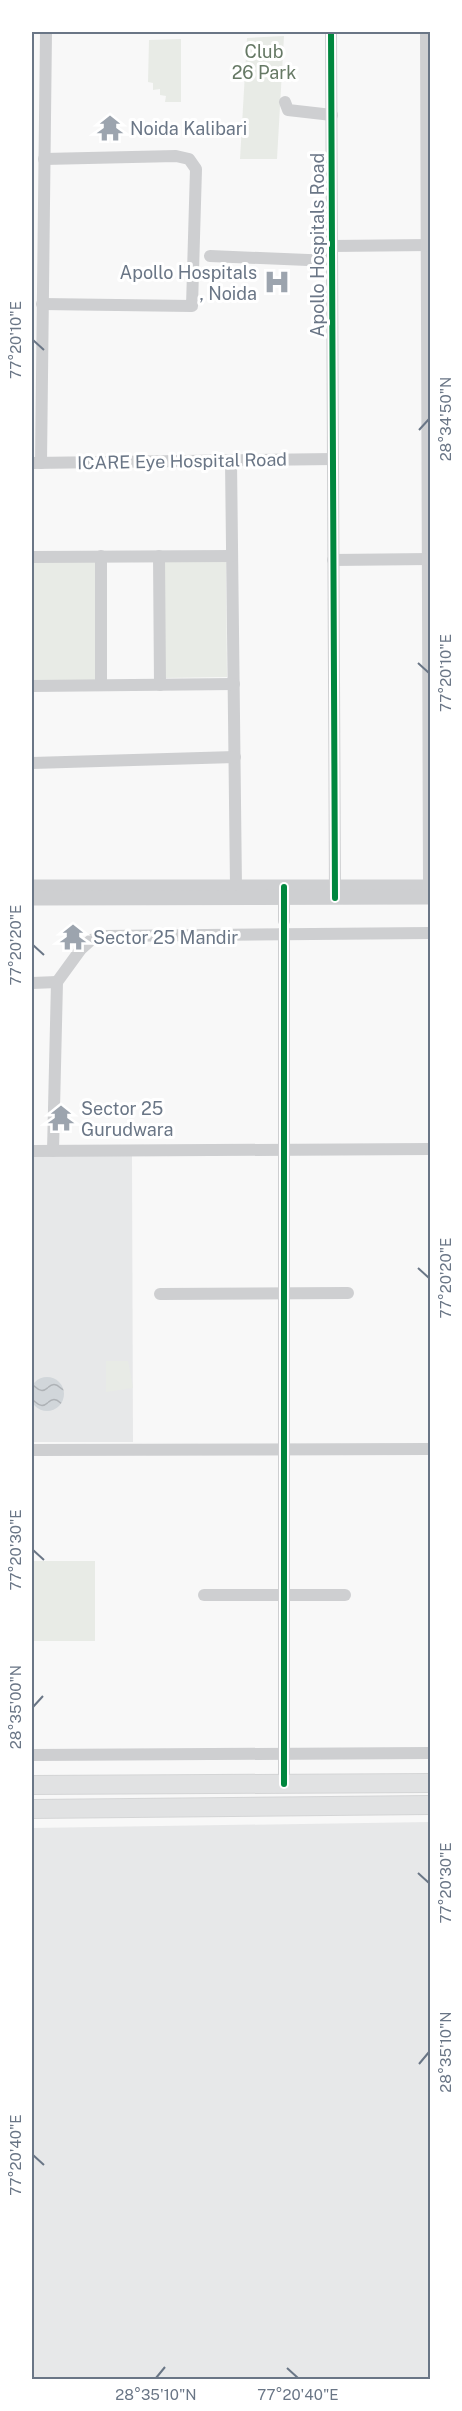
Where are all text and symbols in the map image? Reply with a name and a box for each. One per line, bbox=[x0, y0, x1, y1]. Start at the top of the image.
park label: Club 26 Park bbox=[232, 41, 296, 83]
temple icon: Noida Kalibari bbox=[95, 113, 125, 143]
place label: Noida Kalibari bbox=[130, 118, 247, 139]
street label: Apollo Hospitals Road bbox=[307, 153, 328, 337]
place label: Apollo Hospitals , Noida bbox=[119, 262, 257, 304]
hospital icon: Apollo Hospitals , Noida bbox=[262, 267, 292, 297]
text: 77°20'10"E bbox=[7, 301, 24, 379]
text: 28°34'50"N bbox=[437, 377, 454, 461]
street label: ICARE Eye Hospital Road bbox=[77, 449, 287, 473]
text: 77°20'10"E bbox=[437, 634, 454, 712]
text: 77°20'20"E bbox=[7, 905, 24, 985]
temple icon: Sector 25 Mandir bbox=[58, 922, 88, 952]
place label: Sector 25 Mandir bbox=[93, 927, 238, 948]
place label: Sector 25 Gurudwara bbox=[81, 1098, 173, 1140]
temple icon: Sector 25 Gurudwara bbox=[46, 1103, 76, 1133]
text: 77°20'20"E bbox=[437, 1238, 454, 1318]
text: 77°20'30"E bbox=[7, 1509, 24, 1591]
text: 28°35'00"N bbox=[7, 1665, 24, 1749]
text: 77°20'30"E bbox=[437, 1842, 454, 1924]
text: 28°35'10"N bbox=[437, 2011, 454, 2093]
text: 77°20'40"E bbox=[7, 2114, 24, 2196]
text: 28°35'10"N bbox=[115, 2386, 197, 2403]
text: 77°20'40"E bbox=[257, 2386, 339, 2403]

